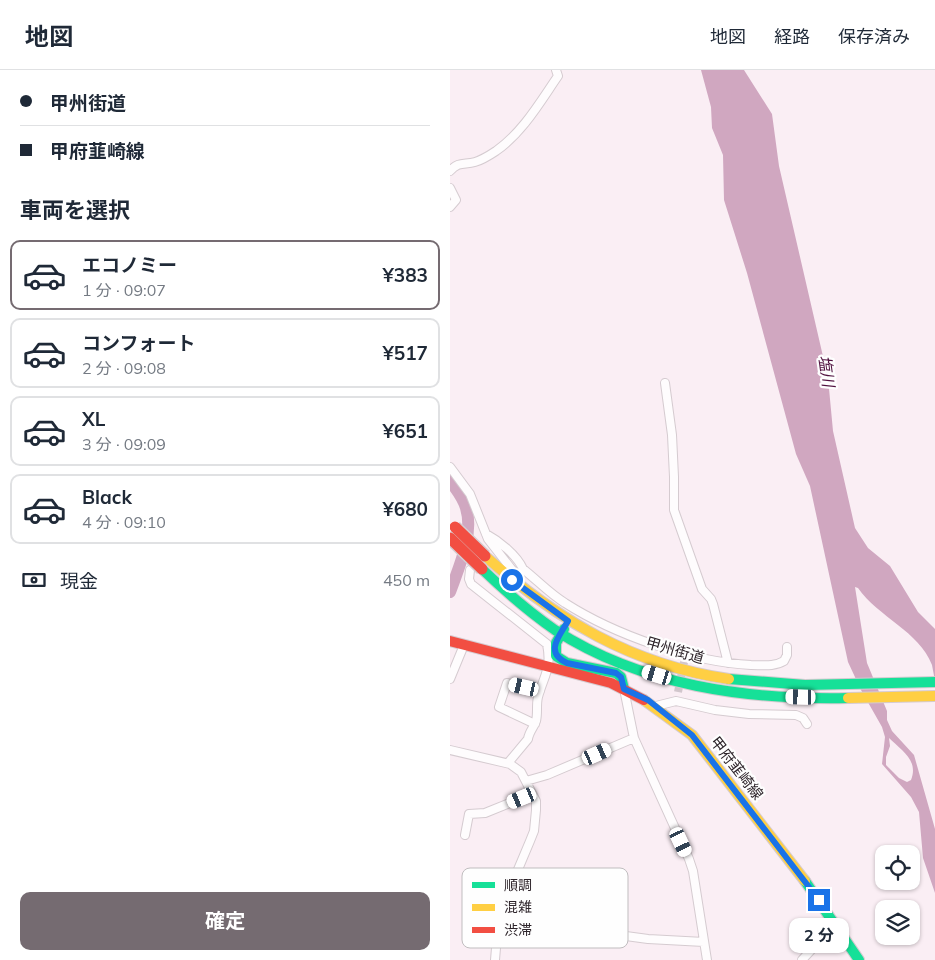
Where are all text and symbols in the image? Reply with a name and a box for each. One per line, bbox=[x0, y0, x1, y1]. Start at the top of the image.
text: 地図 bbox=[25, 21, 73, 51]
text: 地図 bbox=[710, 25, 746, 48]
text: 経路 bbox=[774, 25, 810, 48]
text: 保存済み bbox=[838, 25, 910, 48]
text: 甲州街道 bbox=[50, 91, 126, 115]
text: 甲府韮崎線 bbox=[50, 139, 145, 163]
text: 車両を選択 bbox=[20, 196, 130, 224]
icon: car bbox=[22, 253, 67, 298]
text: エコノミー bbox=[82, 253, 177, 277]
text: ¥383 bbox=[382, 263, 428, 287]
text: 1 分 · 09:07 bbox=[82, 280, 166, 300]
icon: car bbox=[22, 331, 67, 376]
text: コンフォート bbox=[82, 331, 195, 355]
text: ¥517 bbox=[382, 341, 428, 365]
water label: 塩川 bbox=[815, 354, 839, 390]
text: 2 分 · 09:08 bbox=[82, 358, 166, 378]
text: XL bbox=[82, 407, 105, 431]
icon: car bbox=[22, 409, 67, 454]
text: ¥651 bbox=[382, 419, 428, 443]
text: 3 分 · 09:09 bbox=[82, 434, 166, 454]
text: Black bbox=[82, 485, 132, 509]
icon: car bbox=[22, 487, 67, 532]
text: ¥680 bbox=[382, 497, 428, 521]
text: 4 分 · 09:10 bbox=[82, 512, 166, 532]
icon: cash bbox=[20, 566, 48, 594]
text: 現金 bbox=[60, 569, 98, 593]
route start bbox=[501, 569, 523, 591]
text: 450 m bbox=[383, 570, 430, 590]
street label: 甲州街道 bbox=[644, 633, 706, 667]
car bbox=[640, 663, 673, 687]
car bbox=[507, 676, 540, 698]
car bbox=[785, 689, 816, 705]
street label: 甲府韮崎線 bbox=[706, 733, 768, 803]
car bbox=[580, 741, 613, 767]
car bbox=[505, 785, 538, 811]
car bbox=[667, 825, 694, 859]
map controls bbox=[875, 845, 920, 945]
button: locate bbox=[875, 845, 920, 890]
legend bbox=[462, 868, 628, 948]
text: 順調 bbox=[504, 876, 532, 894]
route end bbox=[808, 889, 830, 911]
button: 確定 bbox=[20, 892, 430, 950]
text: 混雑 bbox=[504, 898, 532, 916]
button: layers bbox=[875, 900, 920, 945]
callout: 2 分 bbox=[789, 918, 849, 952]
text: 渋滞 bbox=[504, 921, 532, 939]
text: 2 分 bbox=[804, 925, 834, 945]

